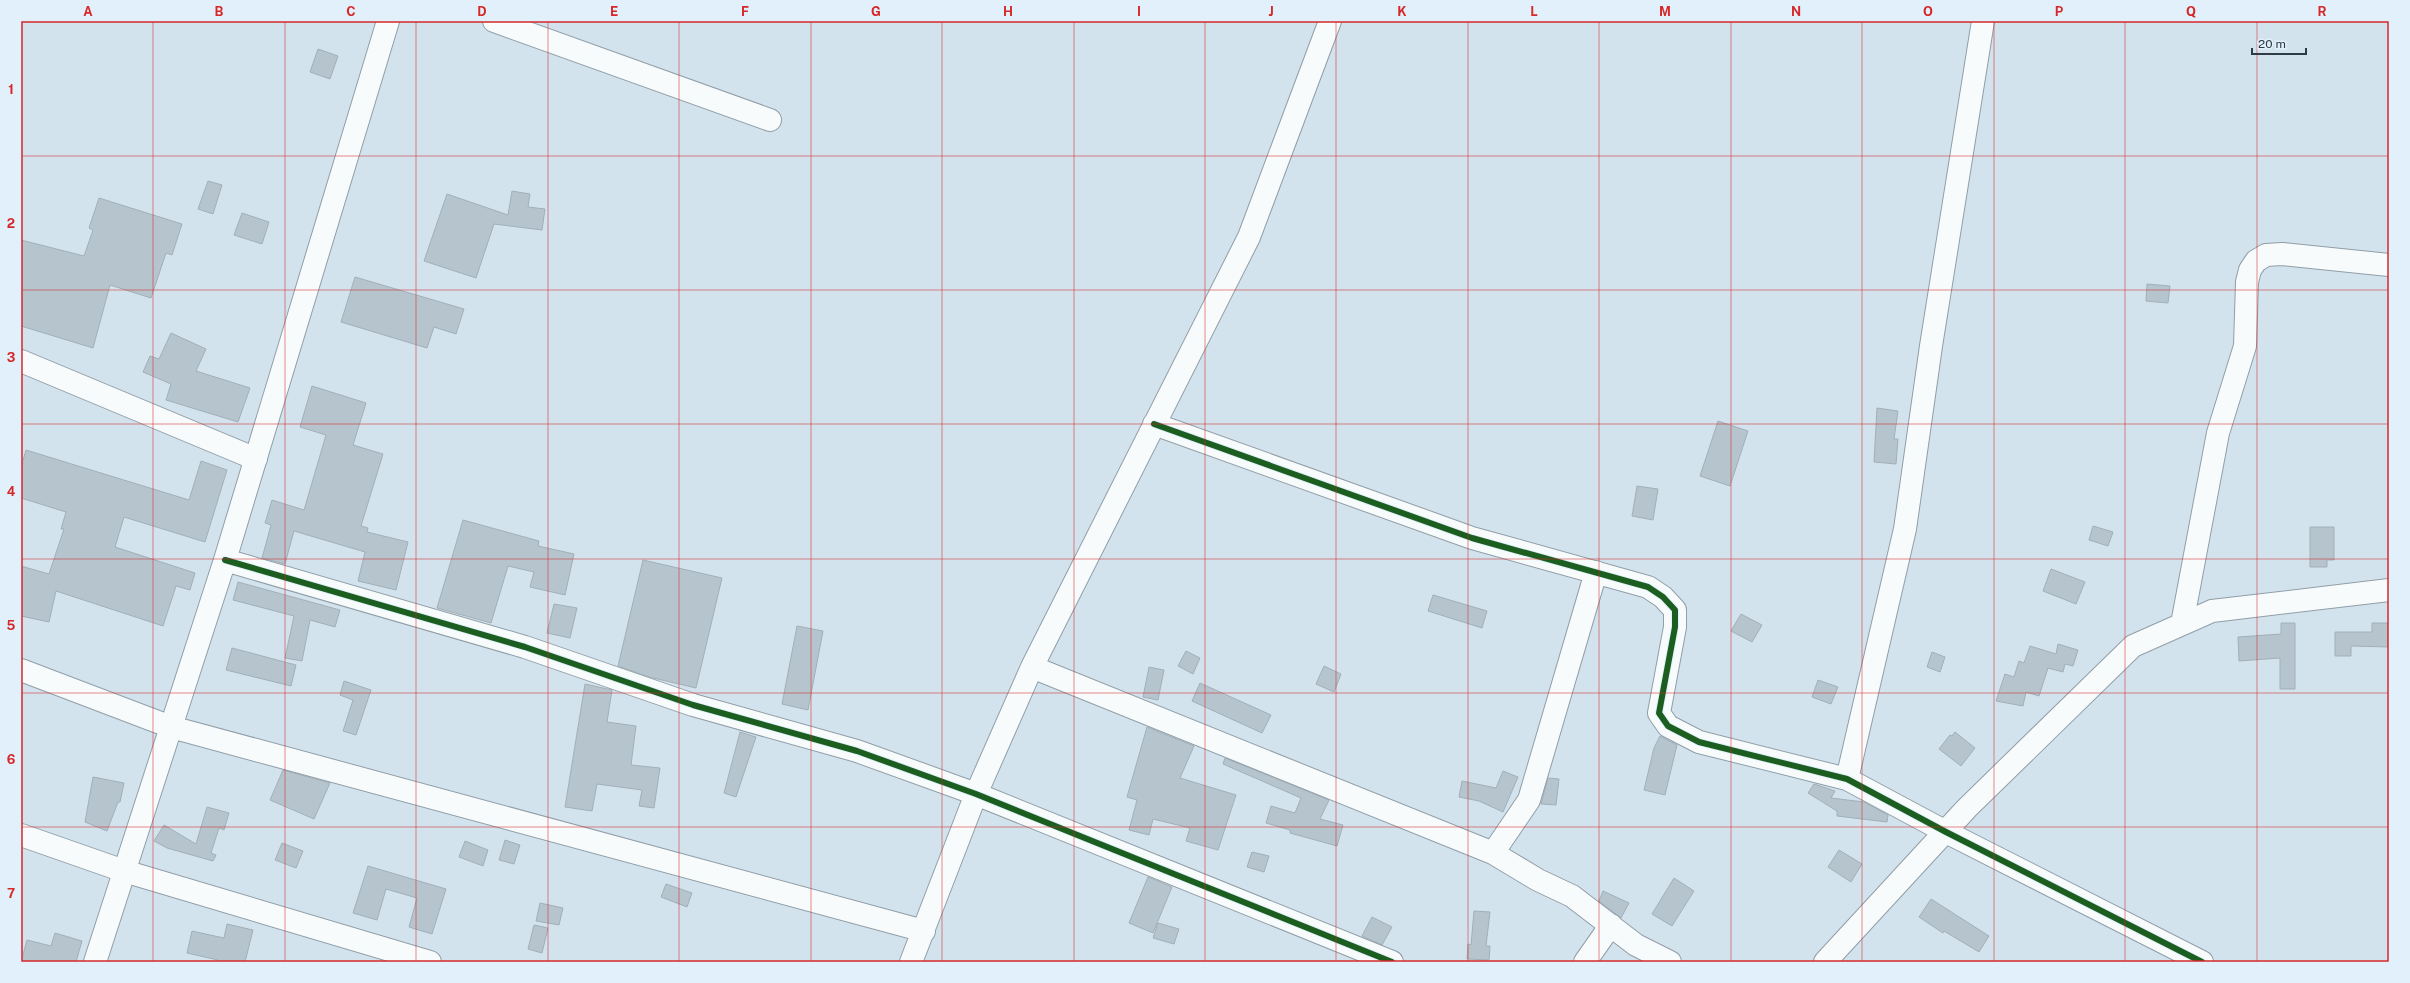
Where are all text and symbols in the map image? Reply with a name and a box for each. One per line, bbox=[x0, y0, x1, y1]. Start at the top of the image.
text: A bbox=[83, 4, 93, 19]
text: B bbox=[215, 4, 224, 19]
text: C bbox=[346, 4, 356, 19]
text: D bbox=[477, 4, 487, 19]
text: E bbox=[610, 4, 618, 19]
text: F bbox=[741, 4, 749, 19]
text: G bbox=[871, 4, 881, 19]
text: H bbox=[1003, 4, 1013, 19]
text: I bbox=[1137, 4, 1141, 19]
text: J bbox=[1268, 4, 1274, 19]
text: K bbox=[1397, 4, 1407, 19]
text: L bbox=[1530, 4, 1538, 19]
text: M bbox=[1659, 4, 1671, 19]
text: N bbox=[1791, 4, 1801, 19]
text: O bbox=[1923, 4, 1933, 19]
text: P bbox=[2055, 4, 2064, 19]
text: Q bbox=[2186, 4, 2196, 19]
text: R bbox=[2317, 4, 2327, 19]
scale bar bbox=[2252, 30, 2306, 56]
text: 20 m bbox=[2258, 37, 2286, 51]
text: 1 bbox=[8, 82, 14, 97]
text: 2 bbox=[7, 216, 15, 231]
text: 3 bbox=[7, 350, 16, 365]
text: 4 bbox=[7, 484, 16, 499]
text: 5 bbox=[7, 618, 16, 633]
text: 6 bbox=[7, 752, 16, 767]
text: 7 bbox=[7, 886, 15, 901]

